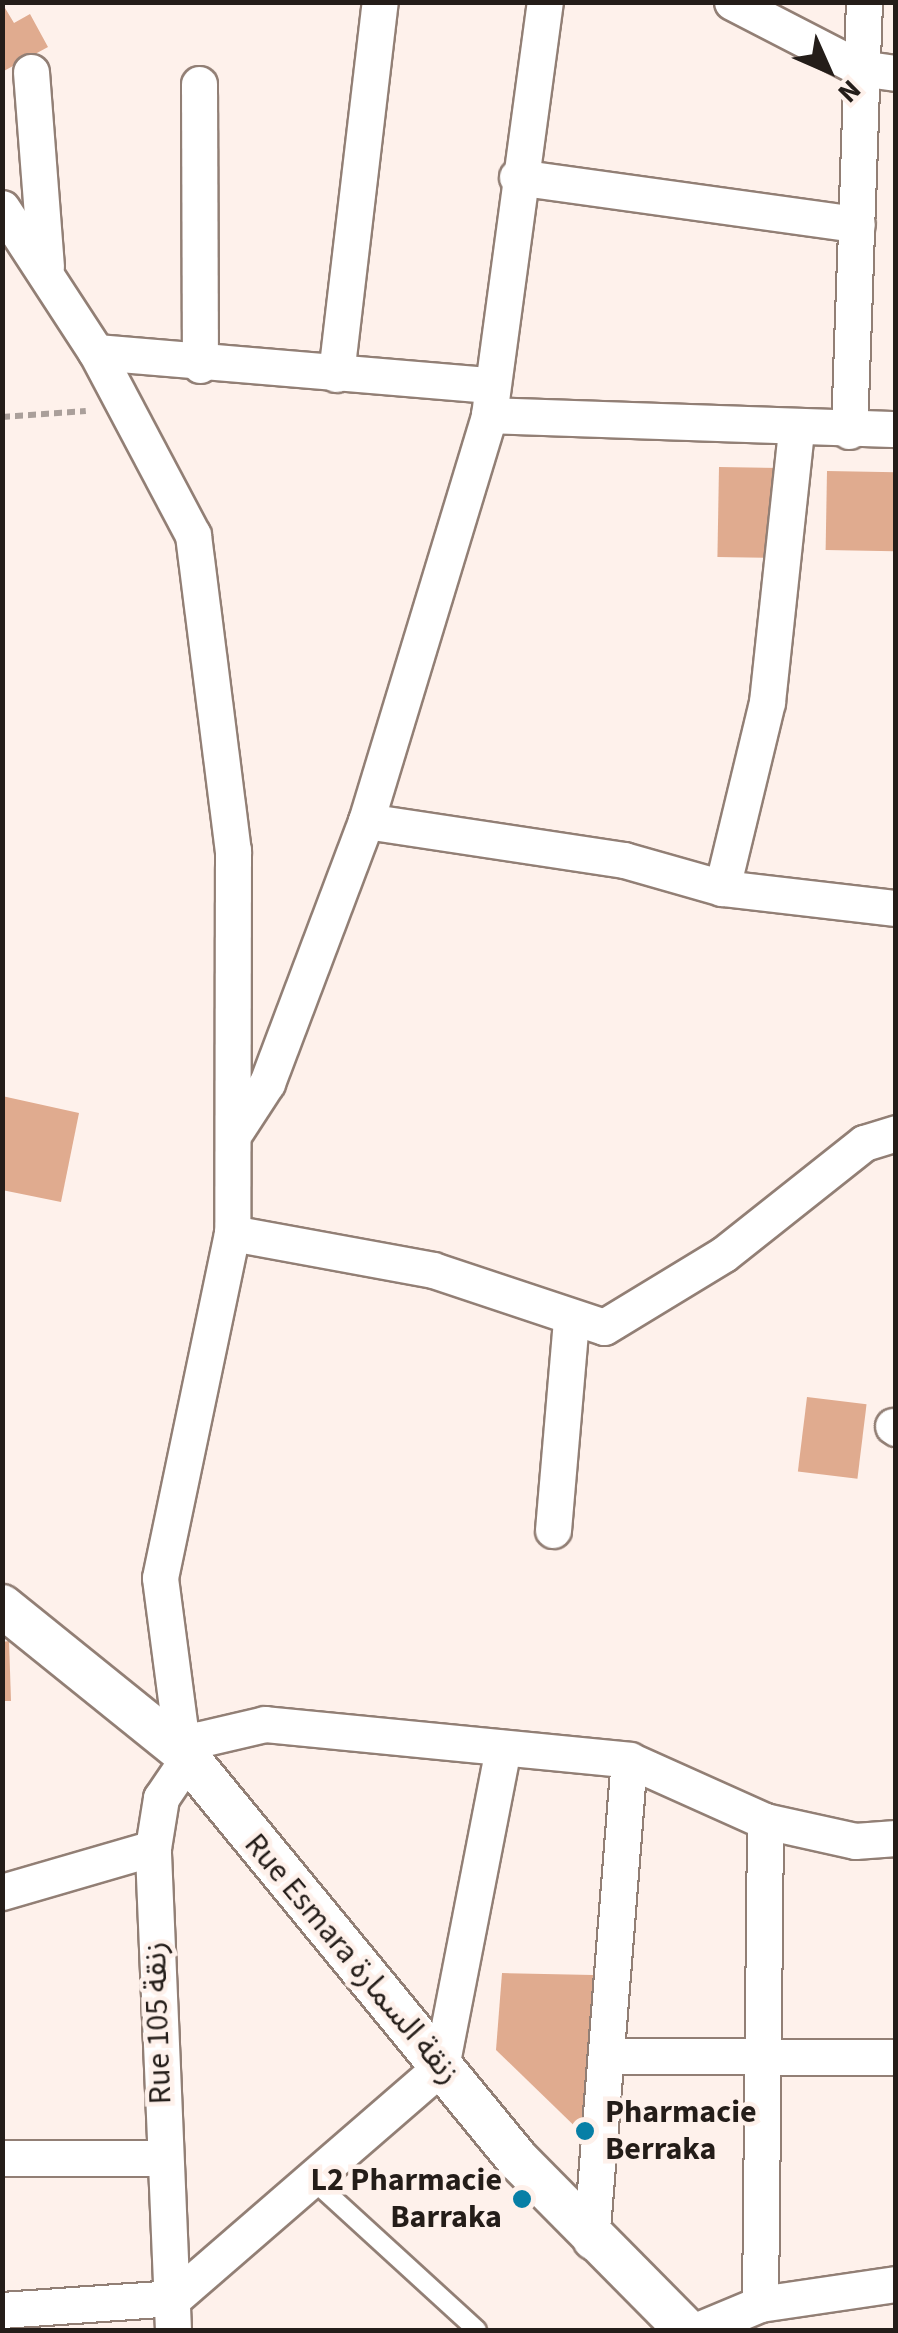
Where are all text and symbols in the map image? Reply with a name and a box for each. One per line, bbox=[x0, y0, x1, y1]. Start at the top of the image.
north arrow bbox=[778, 20, 878, 120]
text: N bbox=[828, 70, 870, 112]
street label: Rue Esmara زنقة السمارة bbox=[236, 1826, 468, 2092]
street label: Rue 105 زنقة bbox=[136, 1941, 180, 2105]
place label: Pharmacie Berraka bbox=[605, 2094, 757, 2169]
marker: Pharmacie Berraka bbox=[574, 2120, 596, 2142]
place label: L2 Pharmacie Barraka bbox=[311, 2162, 502, 2237]
marker: L2 Pharmacie Barraka bbox=[511, 2188, 533, 2210]

